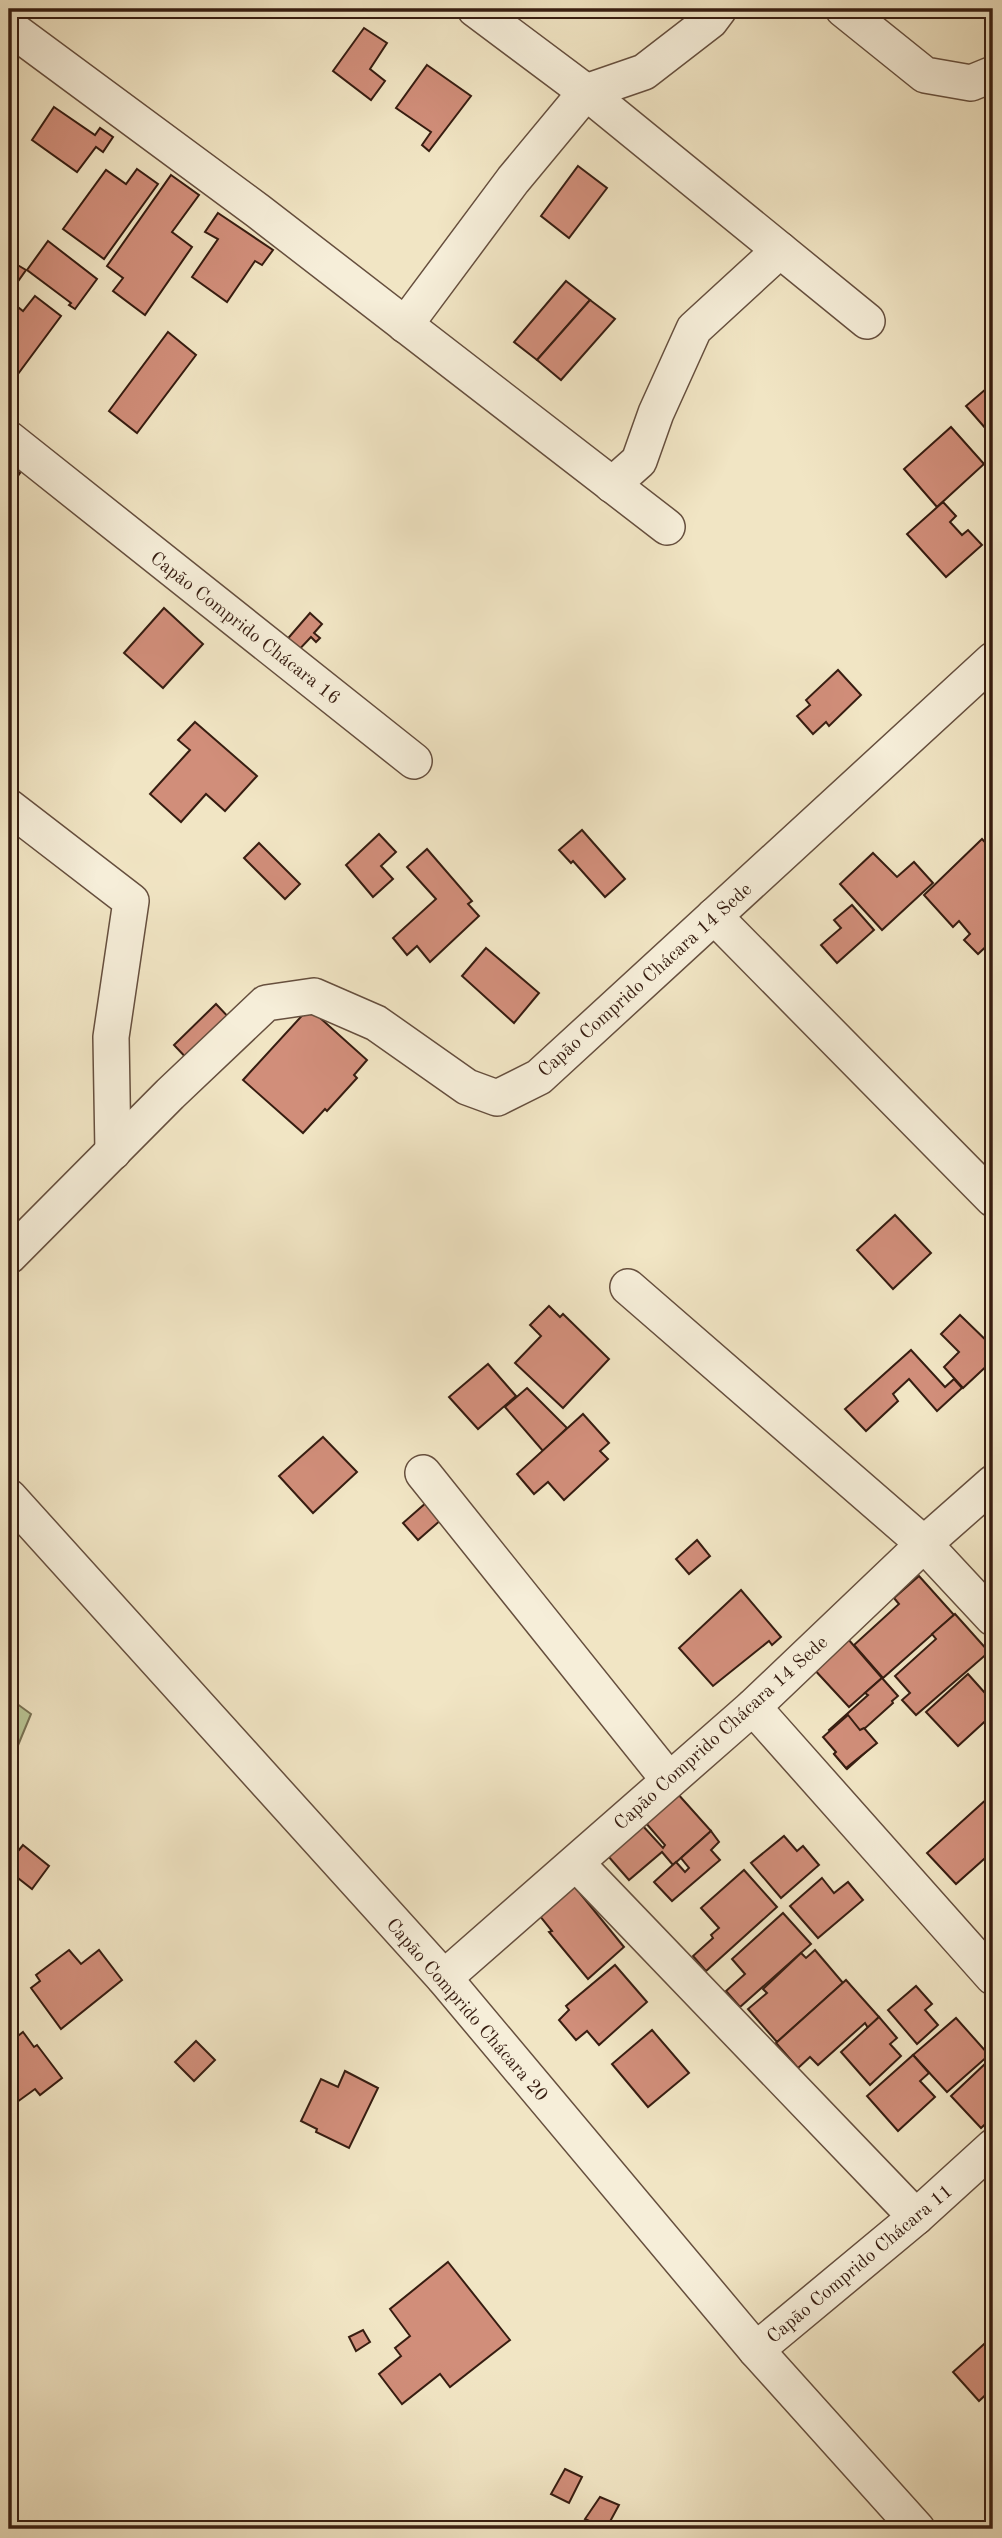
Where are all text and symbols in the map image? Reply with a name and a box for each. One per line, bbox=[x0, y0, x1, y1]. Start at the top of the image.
street label: Capão Comprido Chácara 16 bbox=[146, 549, 343, 709]
street label: Capão Comprido Chácara 14 Sede bbox=[535, 880, 756, 1082]
street label: Capão Comprido Chácara 14 Sede bbox=[611, 1633, 832, 1835]
street label: Capão Comprido Chácara 20 bbox=[382, 1916, 551, 2106]
street label: Capão Comprido Chácara 11 bbox=[764, 2182, 957, 2348]

